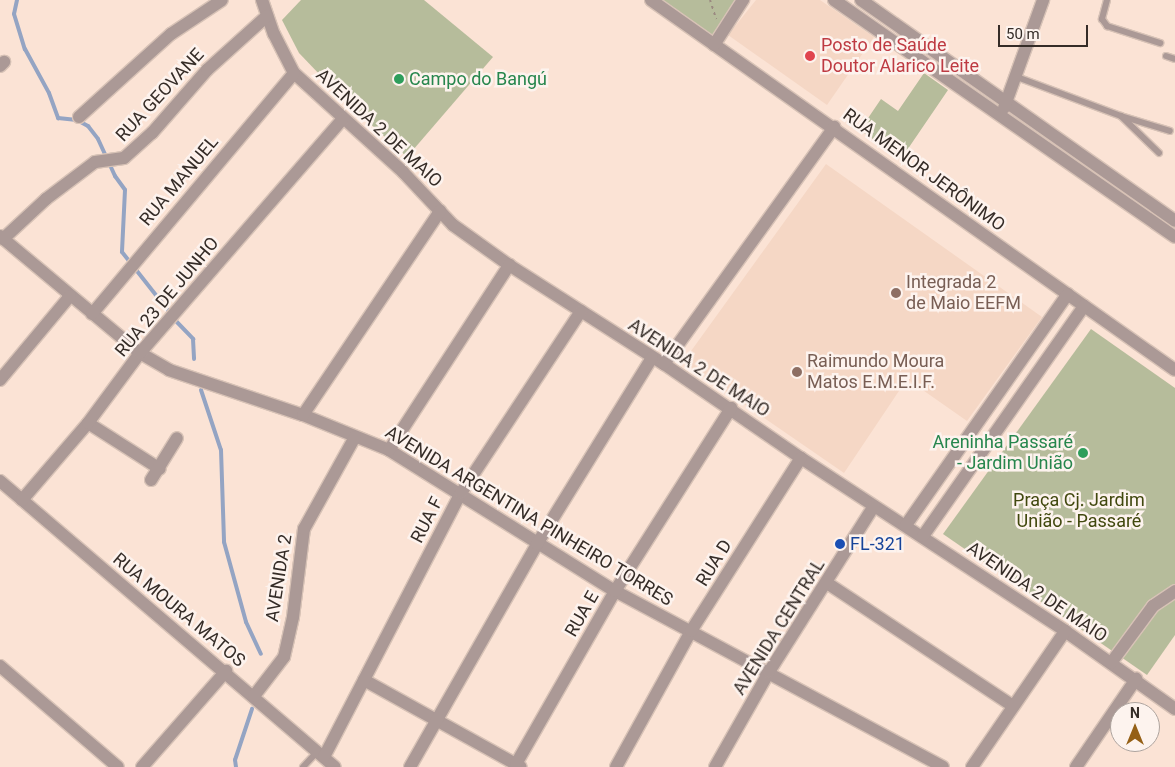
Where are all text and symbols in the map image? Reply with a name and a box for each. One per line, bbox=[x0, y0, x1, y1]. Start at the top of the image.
scale bar bbox=[1000, 15, 1090, 47]
text: 50 m bbox=[1006, 25, 1040, 43]
place label: Posto de Saúde Doutor Alarico Leite bbox=[821, 35, 979, 78]
street label: RUA GEOVANE bbox=[111, 44, 209, 146]
marker: Posto de Saúde Doutor Alarico Leite bbox=[803, 49, 817, 63]
street label: AVENIDA 2 DE MAIO bbox=[312, 64, 446, 192]
place label: Campo do Bangú bbox=[409, 68, 547, 90]
marker: Campo do Bangú bbox=[393, 73, 405, 85]
street label: RUA MENOR JERÔNIMO bbox=[839, 104, 1009, 236]
street label: RUA MANUEL bbox=[135, 132, 223, 230]
street label: RUA 23 DE JUNHO bbox=[111, 233, 223, 361]
place label: Integrada 2 de Maio EEFM bbox=[906, 272, 1021, 314]
marker: Integrada 2 de Maio EEFM bbox=[890, 287, 902, 299]
street label: AVENIDA 2 DE MAIO bbox=[624, 314, 774, 422]
place label: Raimundo Moura Matos E.M.E.I.F. bbox=[807, 351, 944, 394]
marker: Raimundo Moura Matos E.M.E.I.F. bbox=[791, 366, 803, 378]
street label: AVENIDA ARGENTINA PINHEIRO TORRES bbox=[381, 421, 677, 611]
place label: Areninha Passaré - Jardim União bbox=[932, 432, 1073, 474]
marker: Areninha Passaré - Jardim União bbox=[1077, 447, 1089, 459]
park label: Praça Cj. Jardim União - Passaré bbox=[1013, 490, 1145, 532]
street label: RUA F bbox=[406, 493, 448, 547]
street label: AVENIDA 2 bbox=[261, 533, 297, 623]
place label: FL-321 bbox=[850, 533, 905, 555]
street label: RUA D bbox=[691, 536, 737, 590]
street label: AVENIDA 2 DE MAIO bbox=[963, 537, 1111, 647]
marker: FL-321 bbox=[834, 538, 846, 550]
street label: RUA MOURA MATOS bbox=[109, 548, 249, 672]
street label: AVENIDA CENTRAL bbox=[728, 555, 830, 699]
street label: RUA E bbox=[560, 587, 604, 641]
north arrow bbox=[1110, 702, 1160, 752]
text: N bbox=[1130, 705, 1140, 721]

